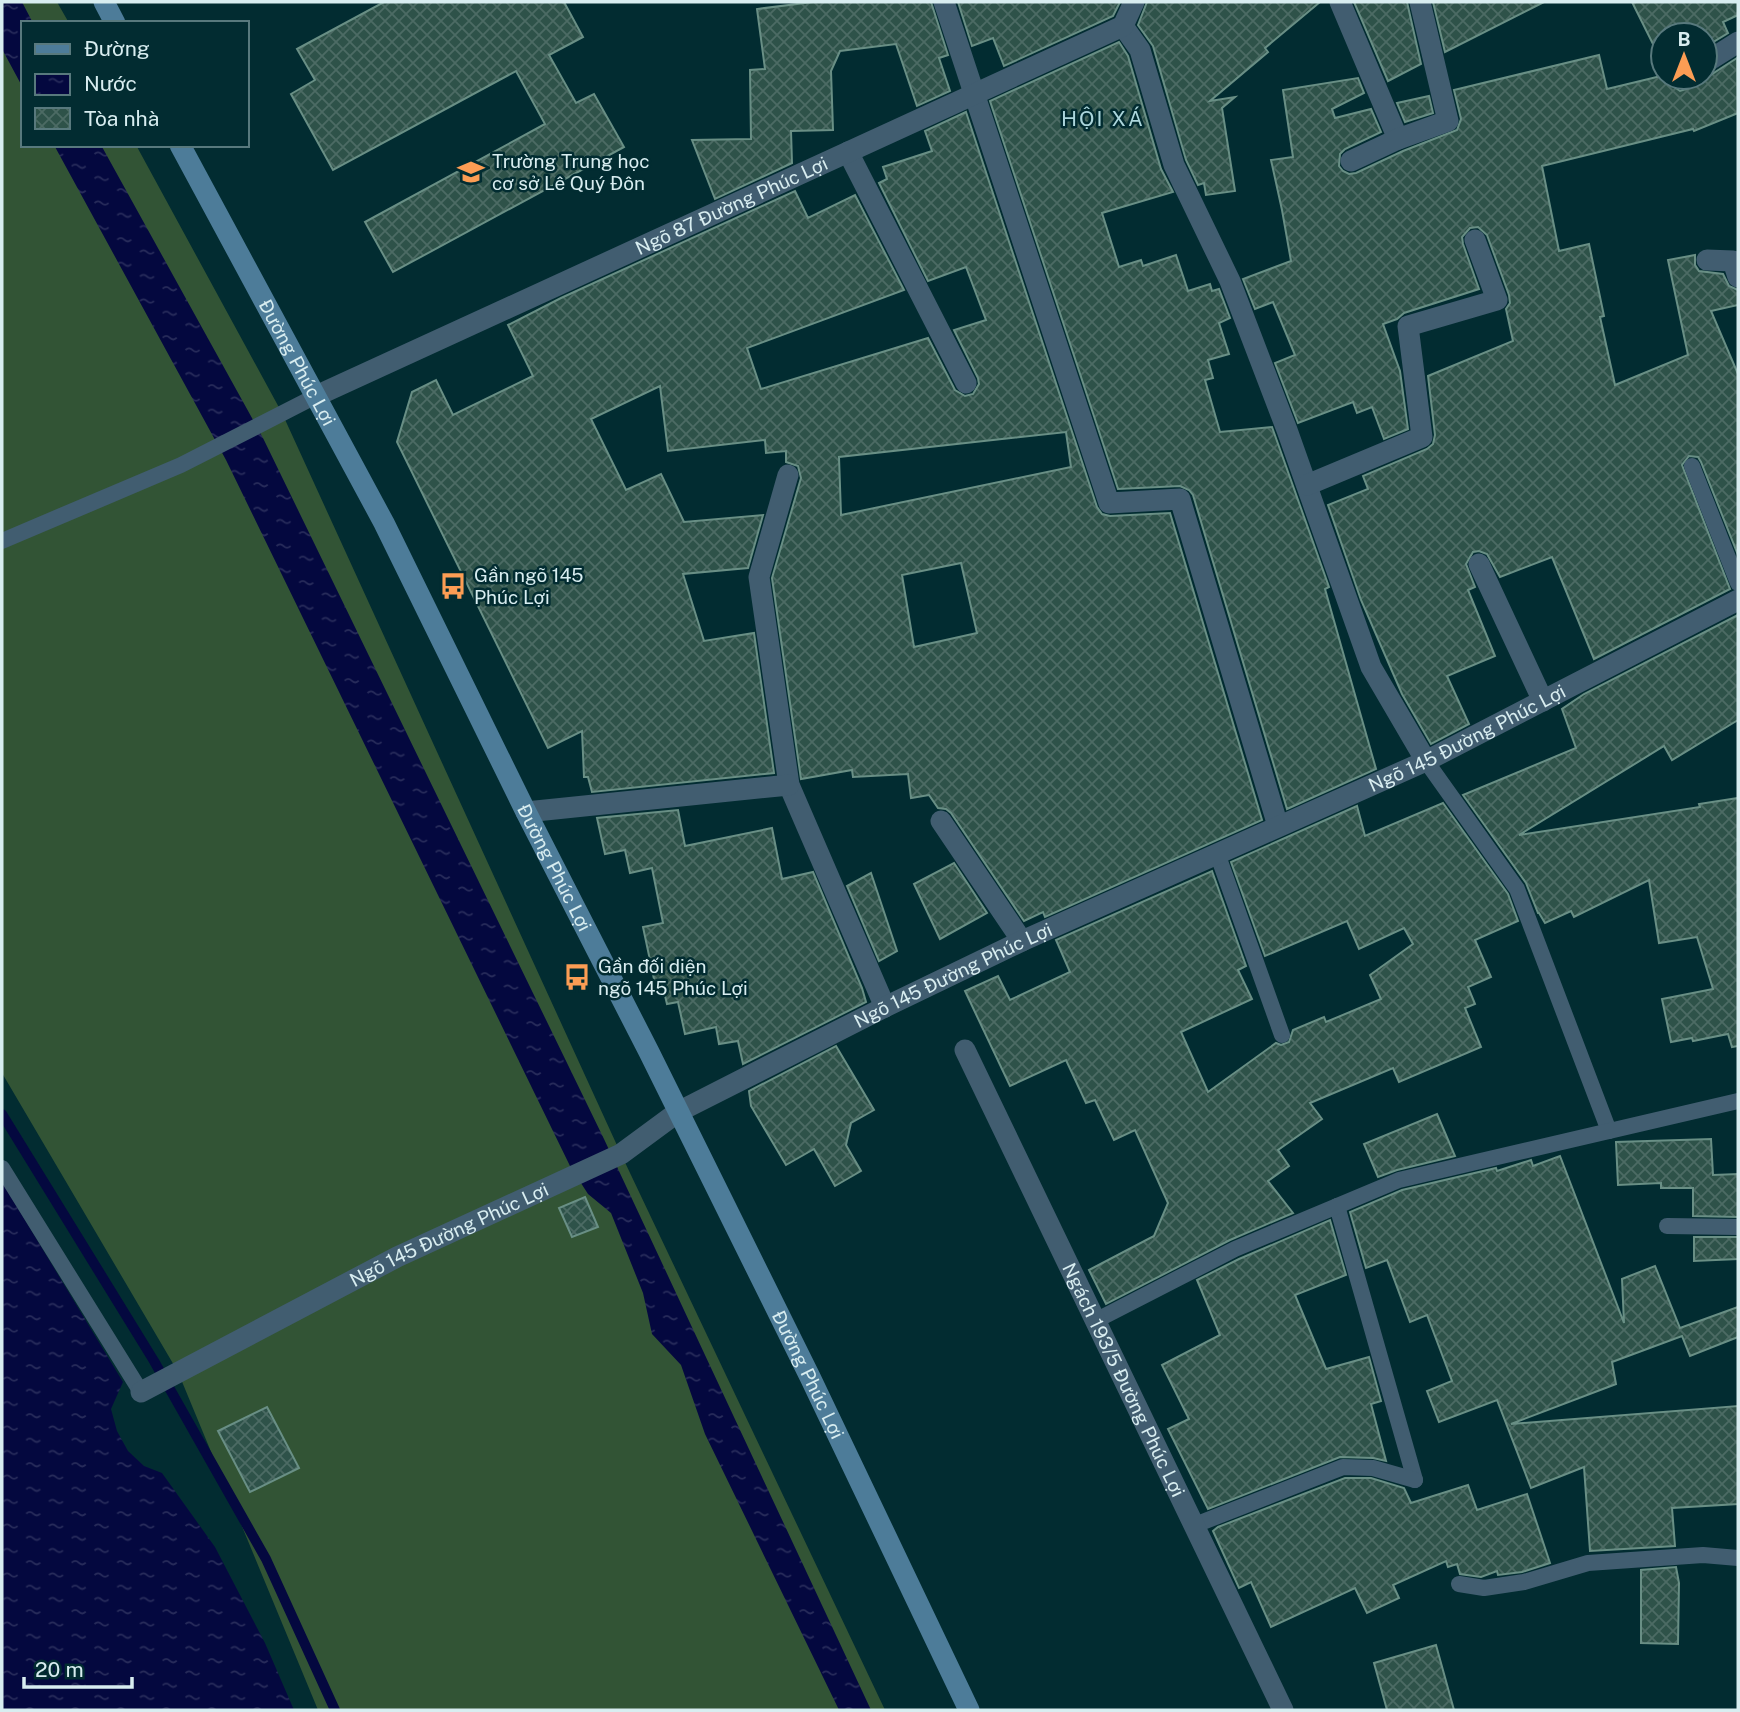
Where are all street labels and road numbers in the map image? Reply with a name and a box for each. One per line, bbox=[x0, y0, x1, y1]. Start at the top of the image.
street label: Ngõ 87 Đường Phúc Lợi bbox=[632, 152, 831, 259]
street label: Đường Phúc Lợi bbox=[254, 296, 340, 429]
street label: Ngõ 145 Đường Phúc Lợi bbox=[1365, 680, 1569, 796]
street label: Đường Phúc Lợi bbox=[513, 800, 596, 935]
street label: Ngõ 145 Đường Phúc Lợi bbox=[850, 918, 1055, 1032]
street label: Ngõ 145 Đường Phúc Lợi bbox=[346, 1178, 552, 1291]
street label: Ngách 193/5 Đường Phúc Lợi bbox=[1058, 1259, 1190, 1500]
street label: Đường Phúc Lợi bbox=[768, 1307, 849, 1442]

